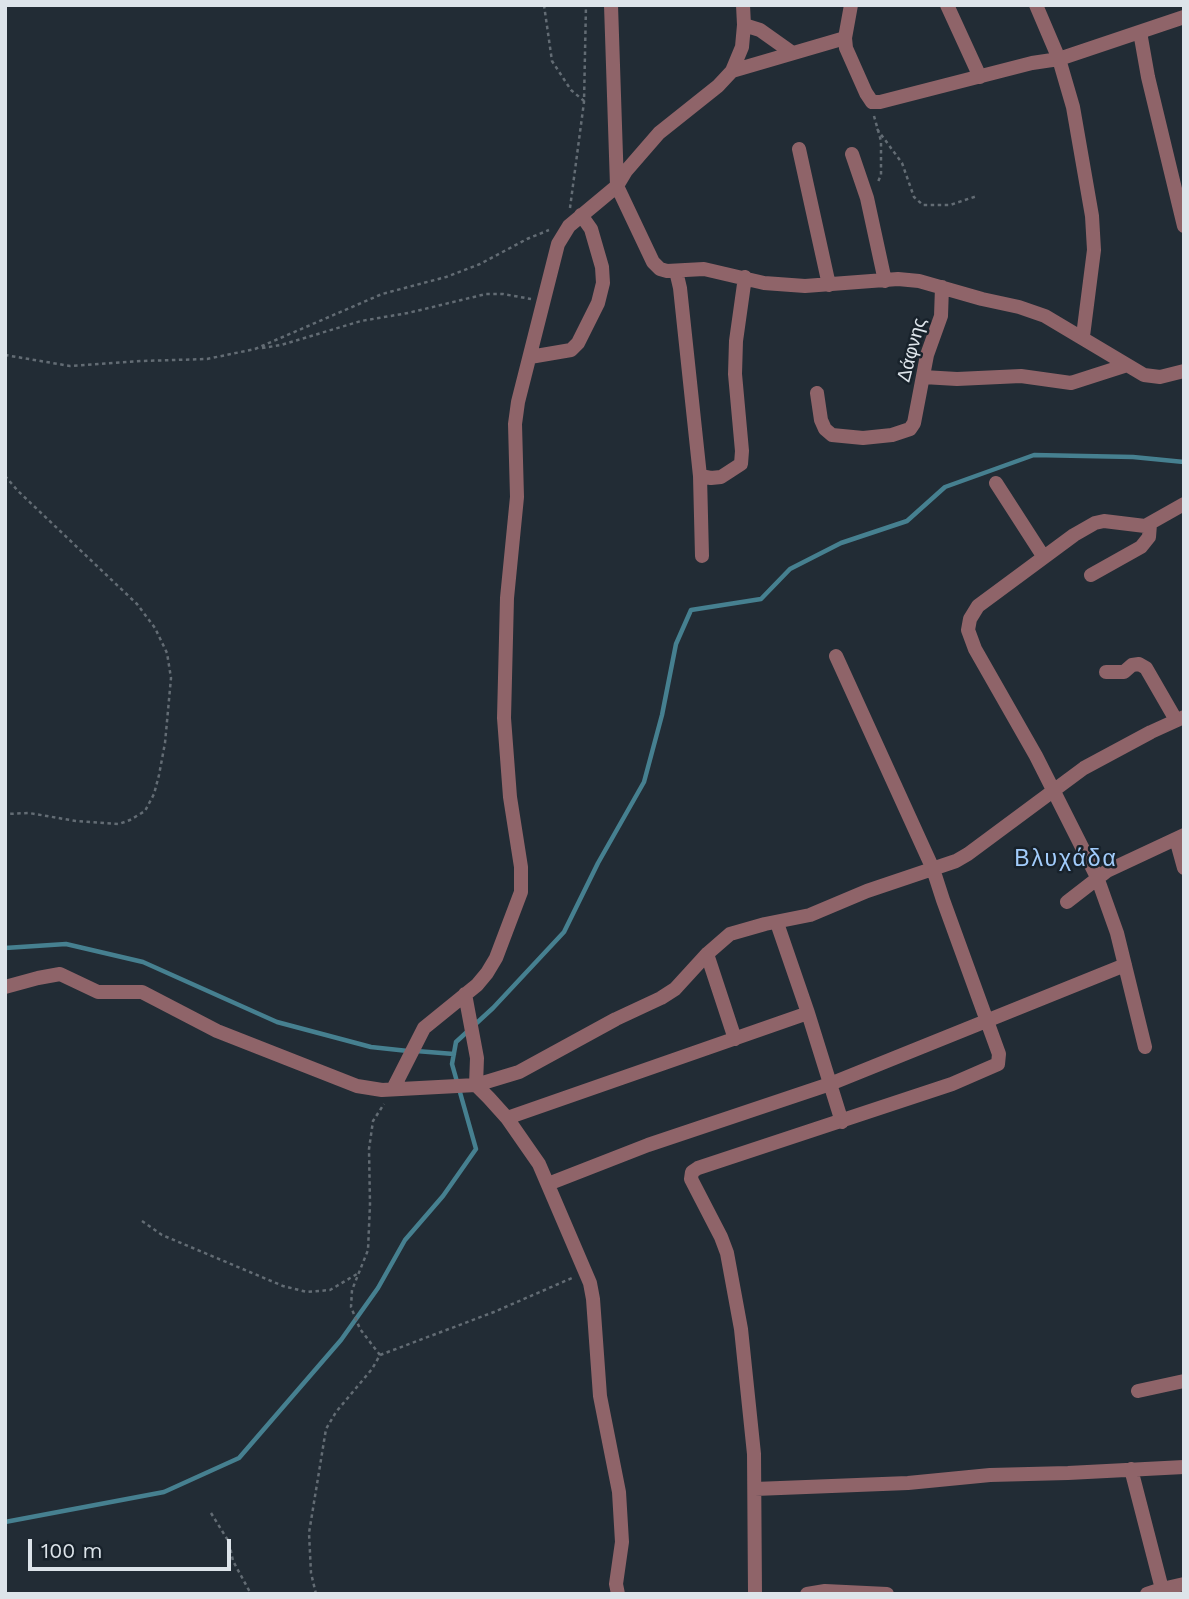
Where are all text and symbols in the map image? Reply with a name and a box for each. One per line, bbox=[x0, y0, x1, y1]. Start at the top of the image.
street label: Δάφνης bbox=[893, 316, 931, 384]
district label: Βλυχάδα bbox=[1015, 845, 1117, 873]
scale bar bbox=[32, 1526, 234, 1570]
text: 100 m bbox=[41, 1538, 103, 1563]

